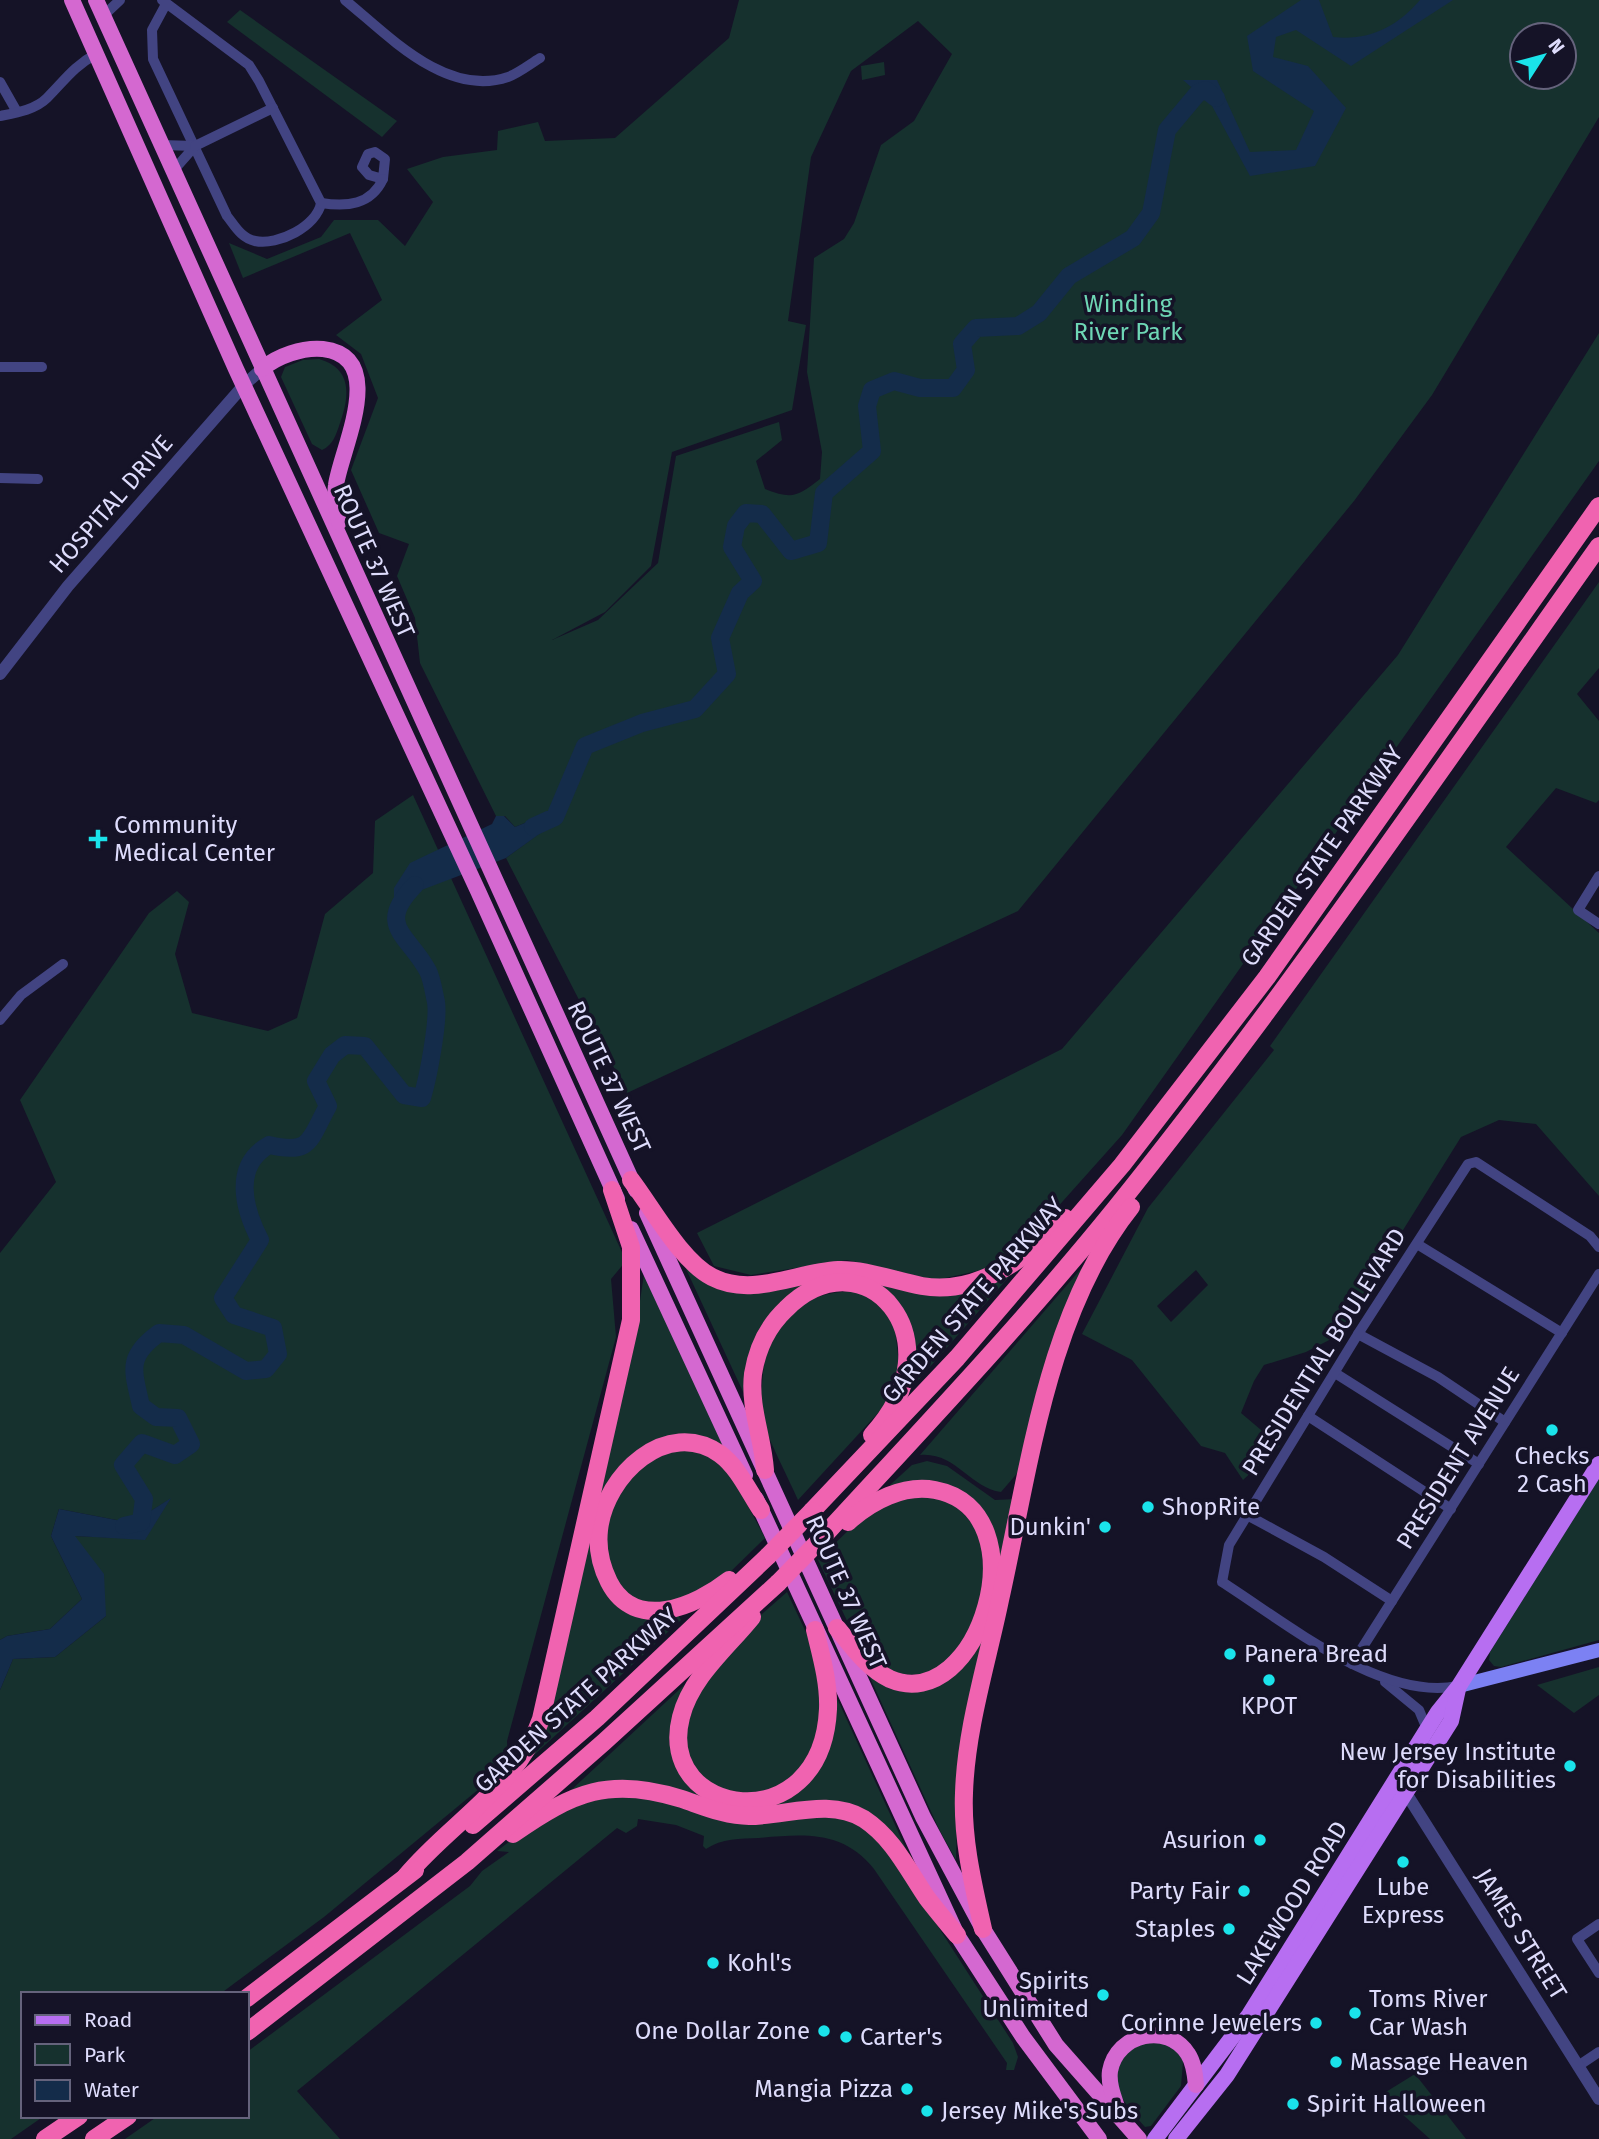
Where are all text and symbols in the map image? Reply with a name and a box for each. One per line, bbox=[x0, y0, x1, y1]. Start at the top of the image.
north arrow bbox=[1508, 21, 1578, 91]
text: N bbox=[1543, 34, 1569, 58]
park label: Winding River Park bbox=[1074, 290, 1183, 346]
street label: HOSPITAL DRIVE bbox=[44, 429, 178, 579]
street label: ROUTE 37 WEST bbox=[328, 480, 421, 642]
street label: GARDEN STATE PARKWAY bbox=[1235, 740, 1409, 972]
place label: Community Medical Center bbox=[114, 811, 276, 867]
marker: Community Medical Center bbox=[88, 829, 108, 849]
street label: ROUTE 37 WEST bbox=[562, 996, 657, 1158]
street label: GARDEN STATE PARKWAY bbox=[876, 1191, 1070, 1408]
street label: PRESIDENTIAL BOULEVARD bbox=[1236, 1223, 1412, 1481]
street label: PRESIDENT AVENUE bbox=[1391, 1362, 1525, 1554]
marker: Checks 2 Cash bbox=[1544, 1422, 1560, 1438]
place label: Checks 2 Cash bbox=[1514, 1442, 1590, 1498]
place label: ShopRite bbox=[1162, 1493, 1260, 1521]
marker: ShopRite bbox=[1140, 1499, 1156, 1515]
street label: ROUTE 37 WEST bbox=[800, 1511, 893, 1673]
place label: Dunkin' bbox=[1009, 1513, 1091, 1541]
marker: Dunkin' bbox=[1097, 1519, 1113, 1535]
street label: GARDEN STATE PARKWAY bbox=[469, 1601, 684, 1798]
place label: Panera Bread bbox=[1244, 1640, 1388, 1668]
marker: Panera Bread bbox=[1222, 1646, 1238, 1662]
marker: KPOT bbox=[1261, 1672, 1277, 1688]
place label: KPOT bbox=[1241, 1692, 1298, 1720]
place label: New Jersey Institute for Disabilities bbox=[1339, 1738, 1556, 1794]
marker: New Jersey Institute for Disabilities bbox=[1562, 1758, 1578, 1774]
street label: LAKEWOOD ROAD bbox=[1230, 1816, 1354, 1990]
place label: Asurion bbox=[1163, 1826, 1246, 1854]
marker: Asurion bbox=[1252, 1832, 1268, 1848]
marker: Lube Express bbox=[1395, 1854, 1411, 1870]
street label: JAMES STREET bbox=[1470, 1863, 1573, 2005]
place label: Lube Express bbox=[1362, 1873, 1444, 1929]
place label: Party Fair bbox=[1129, 1877, 1231, 1905]
marker: Party Fair bbox=[1236, 1883, 1252, 1899]
place label: Staples bbox=[1135, 1915, 1215, 1943]
marker: Staples bbox=[1221, 1921, 1237, 1937]
place label: Kohl's bbox=[727, 1949, 792, 1977]
marker: Kohl's bbox=[705, 1955, 721, 1971]
place label: Spirits Unlimited bbox=[982, 1967, 1089, 2023]
place label: Toms River Car Wash bbox=[1369, 1985, 1488, 2041]
marker: Spirits Unlimited bbox=[1095, 1987, 1111, 2003]
legend bbox=[21, 1992, 248, 2118]
marker: Toms River Car Wash bbox=[1347, 2005, 1363, 2021]
text: Road bbox=[84, 2007, 132, 2033]
place label: Corinne Jewelers bbox=[1121, 2009, 1302, 2037]
marker: Corinne Jewelers bbox=[1308, 2015, 1324, 2031]
place label: One Dollar Zone bbox=[635, 2017, 810, 2045]
marker: One Dollar Zone bbox=[816, 2023, 832, 2039]
place label: Carter's bbox=[860, 2023, 943, 2051]
marker: Carter's bbox=[838, 2029, 854, 2045]
text: Park bbox=[84, 2042, 126, 2068]
place label: Massage Heaven bbox=[1350, 2048, 1529, 2076]
marker: Massage Heaven bbox=[1328, 2054, 1344, 2070]
place label: Mangia Pizza bbox=[754, 2075, 893, 2103]
text: Water bbox=[84, 2077, 139, 2103]
marker: Mangia Pizza bbox=[899, 2081, 915, 2097]
place label: Spirit Halloween bbox=[1307, 2090, 1487, 2118]
marker: Spirit Halloween bbox=[1285, 2096, 1301, 2112]
place label: Jersey Mike's Subs bbox=[941, 2097, 1138, 2125]
marker: Jersey Mike's Subs bbox=[919, 2103, 935, 2119]

